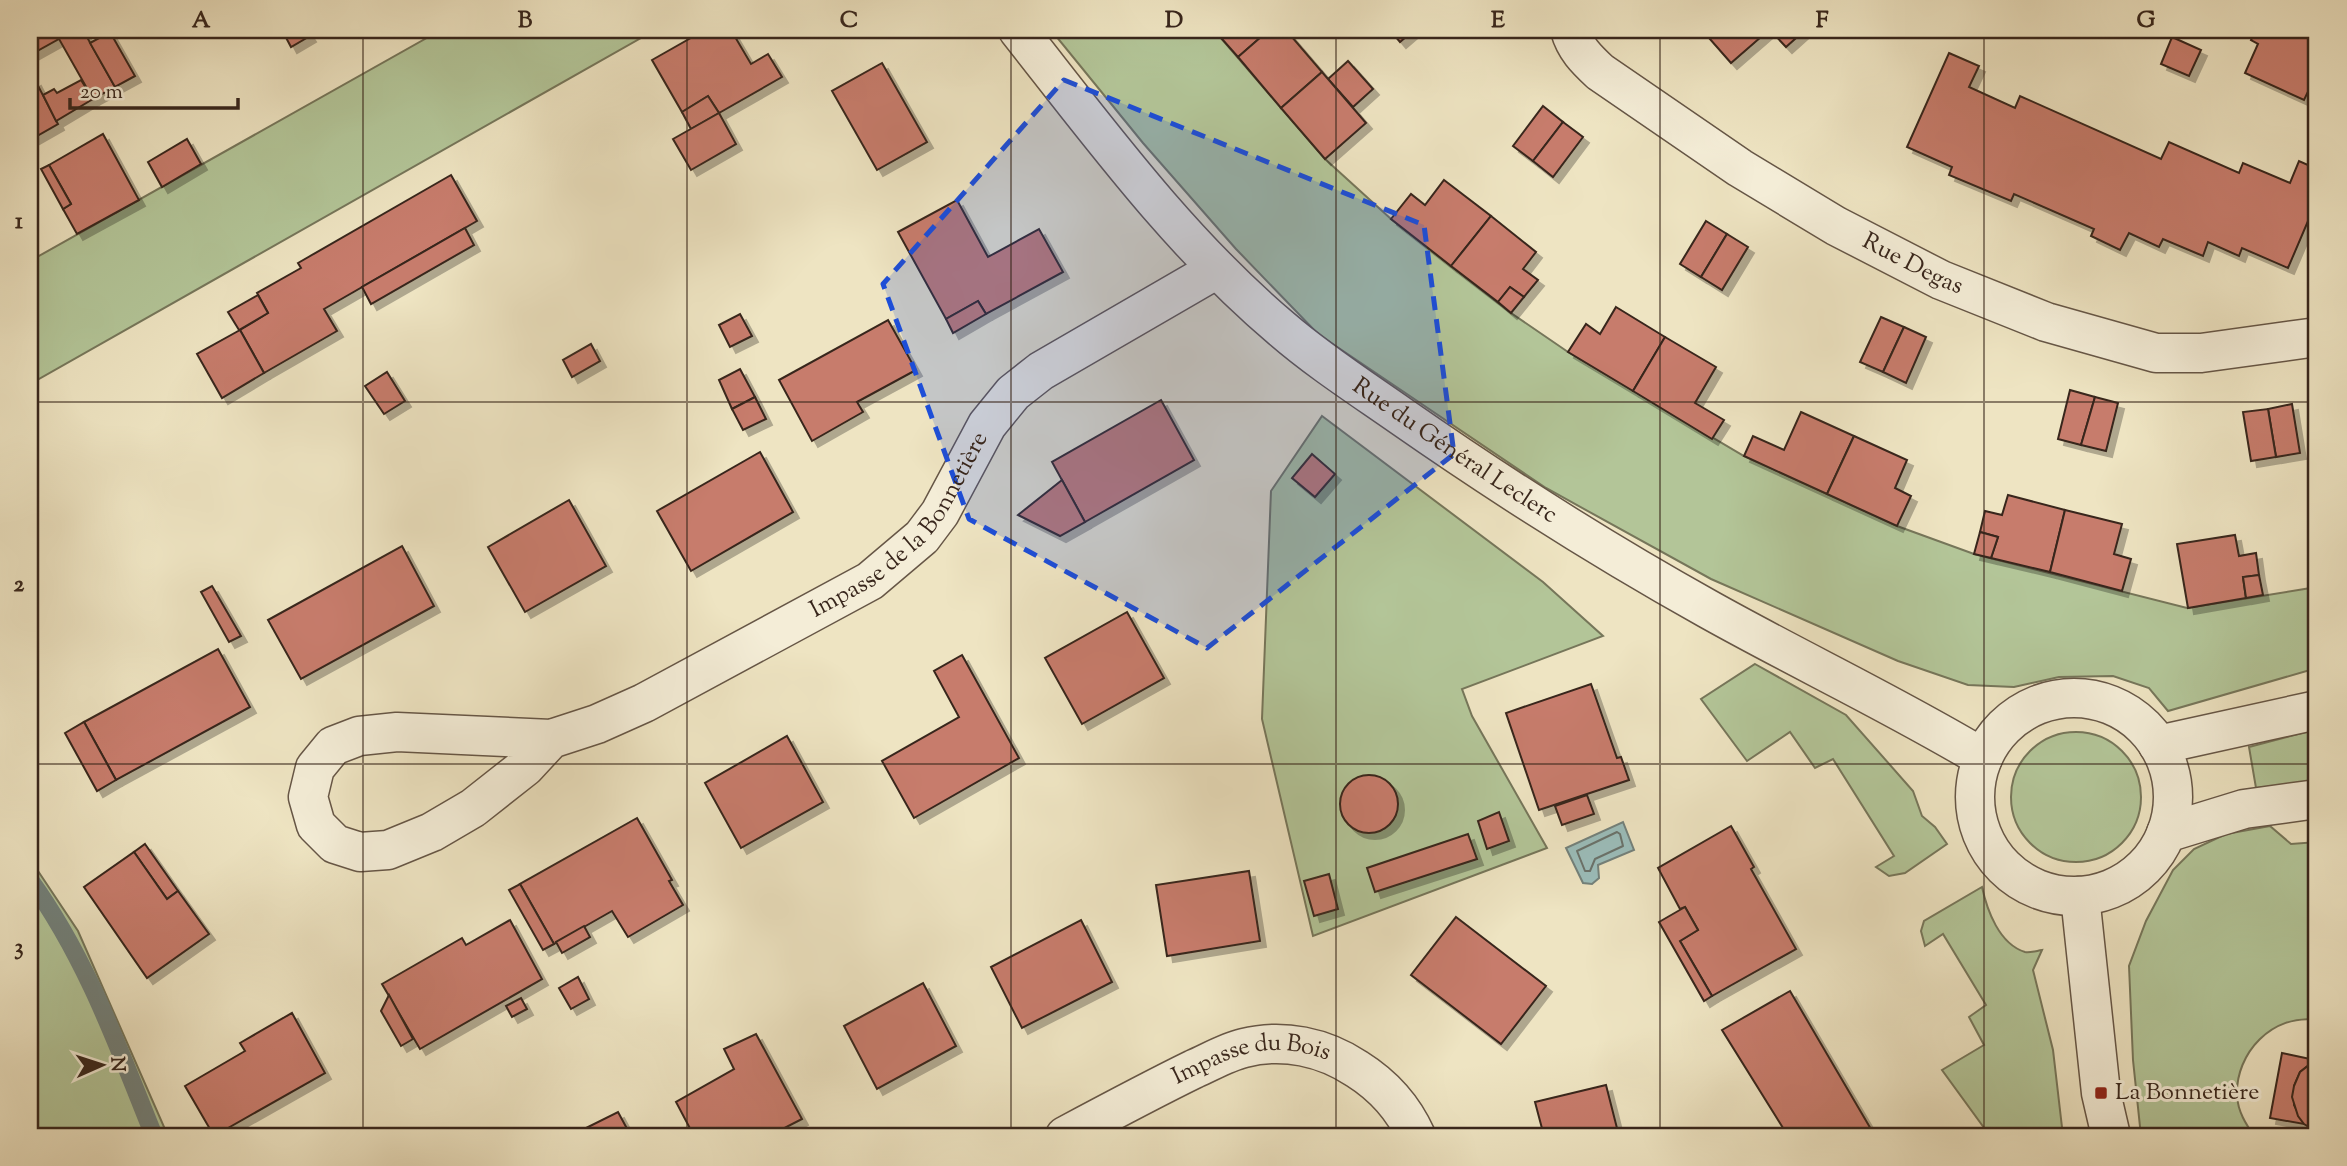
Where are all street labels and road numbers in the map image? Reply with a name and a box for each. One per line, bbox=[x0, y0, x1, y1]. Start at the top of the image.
street label: Rue Degas bbox=[1856, 225, 1968, 304]
street label: Rue du Général Leclerc bbox=[1345, 370, 1564, 532]
street label: Impasse de la Bonnetière bbox=[804, 426, 997, 627]
street label: Impasse du Bois bbox=[1166, 1027, 1335, 1094]

